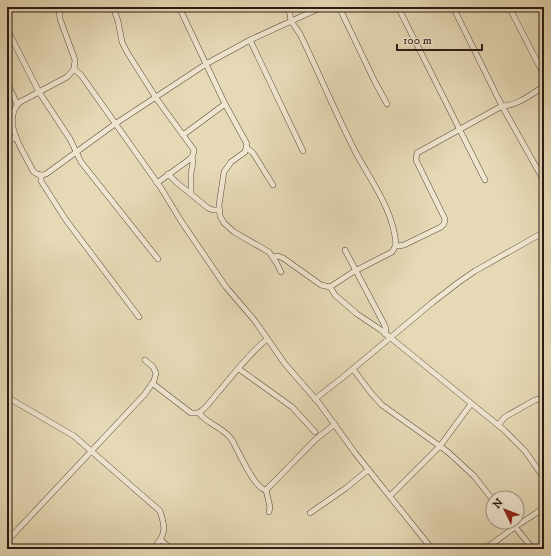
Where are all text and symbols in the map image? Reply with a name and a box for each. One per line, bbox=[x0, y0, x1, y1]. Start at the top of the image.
scale bar bbox=[397, 26, 482, 52]
text: 100 m bbox=[403, 33, 432, 48]
north arrow bbox=[485, 490, 525, 530]
text: N bbox=[490, 496, 507, 512]

